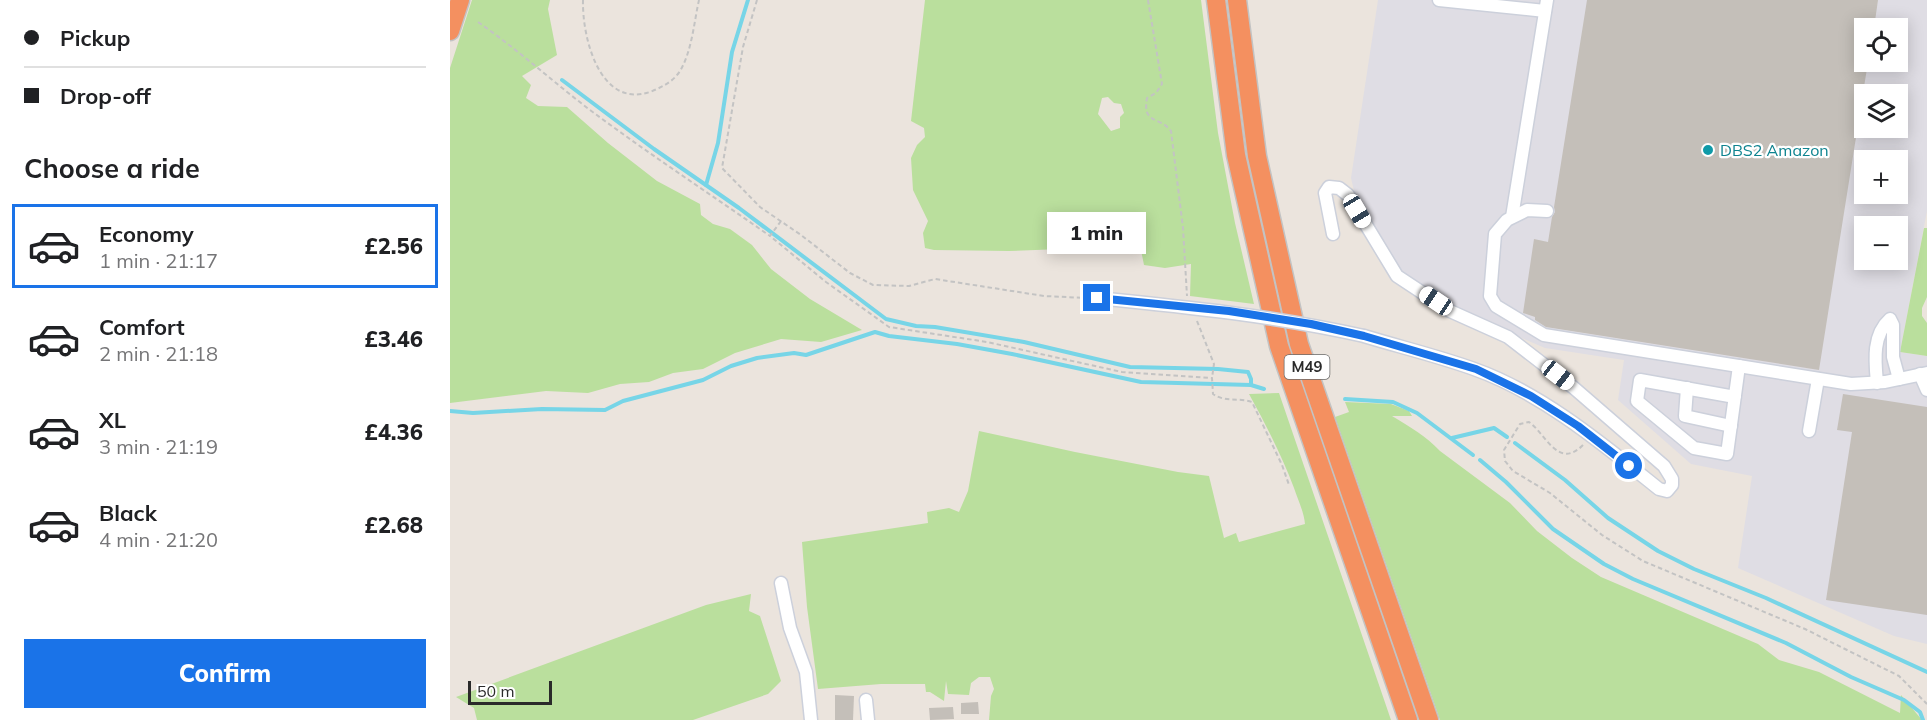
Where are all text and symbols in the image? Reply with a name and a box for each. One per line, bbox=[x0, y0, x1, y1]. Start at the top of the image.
map controls bbox=[1854, 18, 1908, 270]
button: locate bbox=[1854, 18, 1908, 72]
text: Pickup bbox=[60, 24, 130, 52]
text: Drop-off bbox=[60, 82, 151, 110]
button: layers bbox=[1854, 84, 1908, 138]
place label: DBS2 Amazon bbox=[1720, 140, 1829, 160]
marker: DBS2 Amazon bbox=[1701, 143, 1715, 157]
button: + bbox=[1854, 150, 1908, 204]
text: Choose a ride bbox=[24, 151, 200, 185]
car bbox=[1340, 191, 1374, 231]
callout: 1 min bbox=[1048, 211, 1146, 253]
button: − bbox=[1854, 216, 1908, 270]
icon: car bbox=[27, 219, 81, 273]
text: Economy bbox=[99, 220, 194, 248]
text: 1 min bbox=[1070, 220, 1123, 245]
text: £2.56 bbox=[364, 232, 423, 260]
text: 1 min · 21:17 bbox=[99, 248, 218, 273]
car bbox=[1416, 283, 1456, 319]
route end bbox=[1083, 284, 1110, 311]
icon: car bbox=[27, 312, 81, 366]
text: Comfort bbox=[99, 313, 185, 341]
text: £3.46 bbox=[364, 325, 423, 353]
text: 2 min · 21:18 bbox=[99, 341, 218, 366]
road number: M49 bbox=[1284, 355, 1330, 379]
car bbox=[1538, 357, 1578, 393]
icon: car bbox=[27, 405, 81, 459]
text: XL bbox=[99, 406, 126, 434]
text: £4.36 bbox=[364, 418, 423, 446]
text: 3 min · 21:19 bbox=[99, 434, 218, 459]
route start bbox=[1615, 452, 1642, 479]
icon: car bbox=[27, 498, 81, 552]
text: Black bbox=[99, 499, 157, 527]
text: £2.68 bbox=[364, 511, 423, 539]
text: 4 min · 21:20 bbox=[99, 527, 218, 552]
button: Confirm bbox=[24, 639, 426, 708]
scale bar bbox=[468, 678, 552, 706]
text: 50 m bbox=[477, 681, 514, 701]

